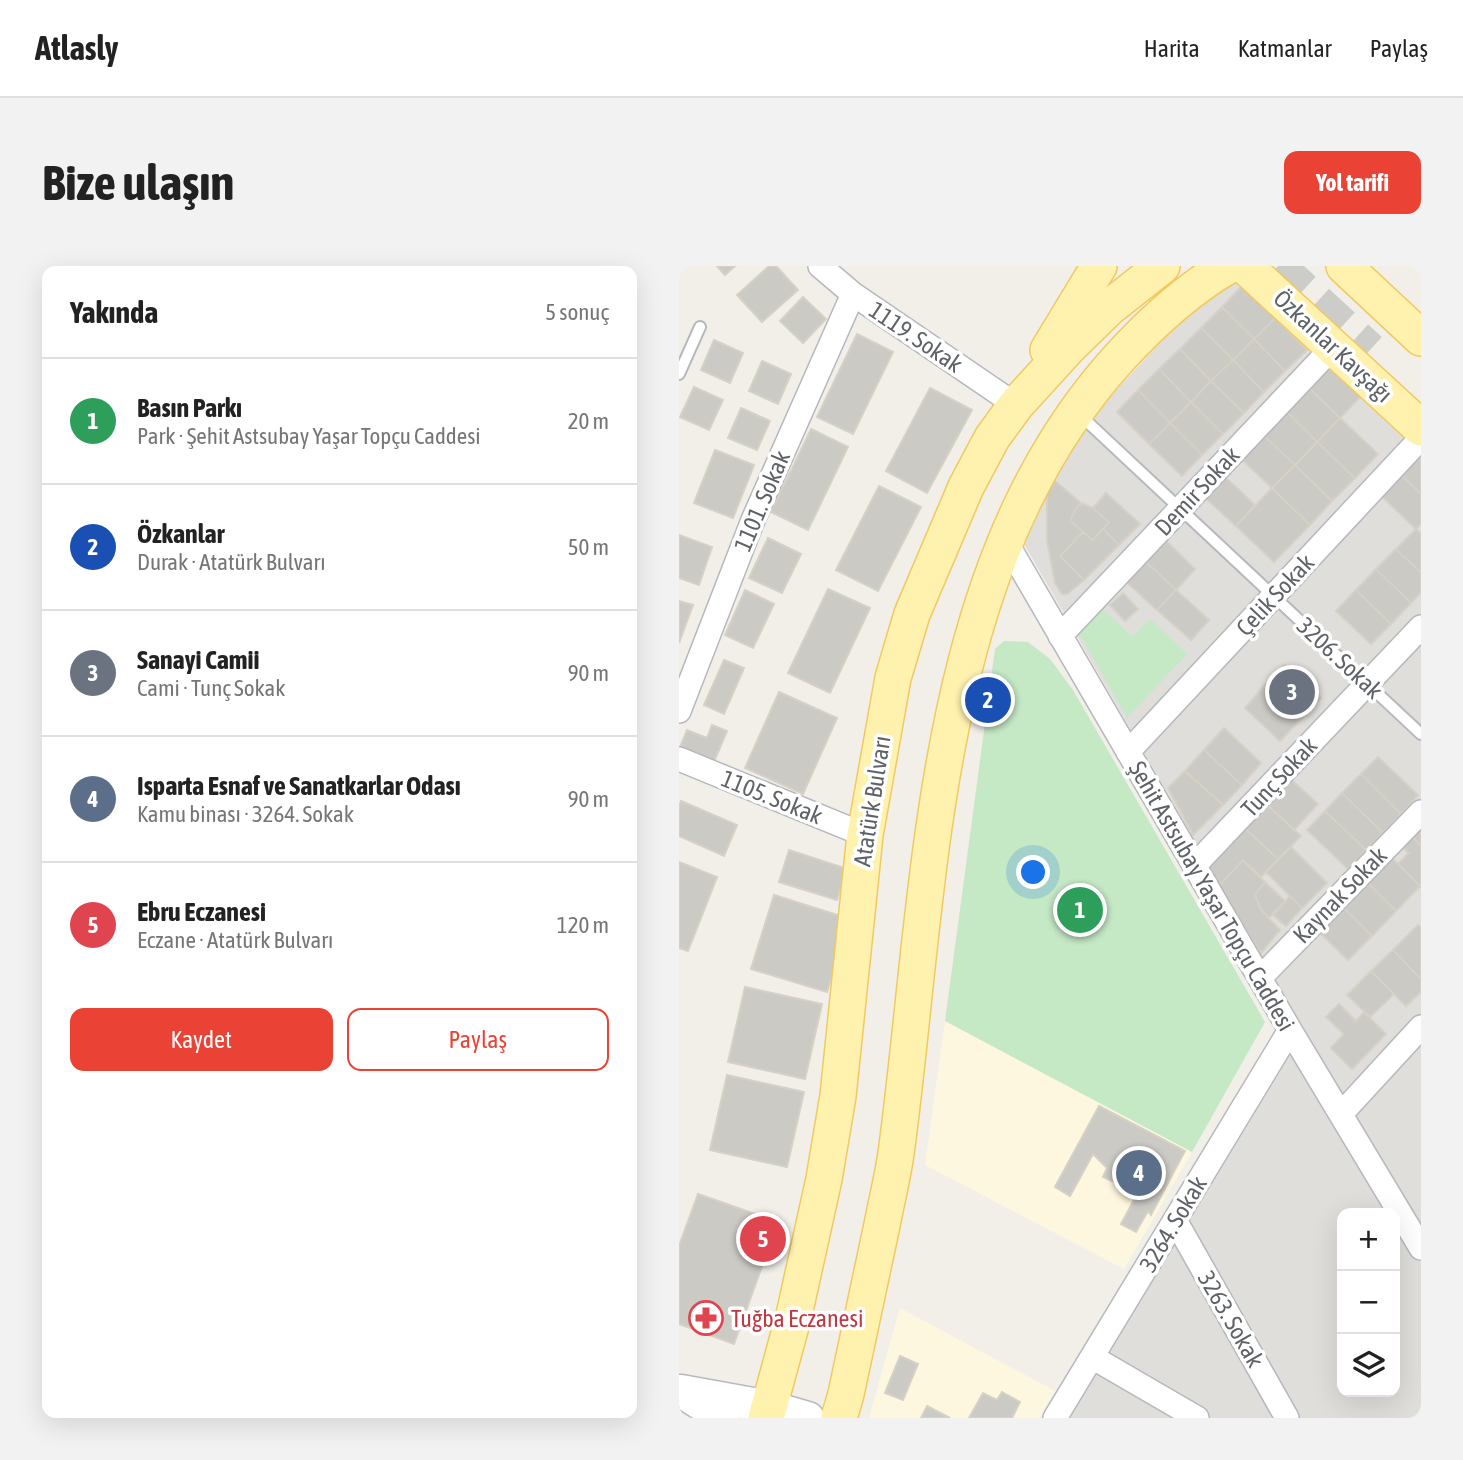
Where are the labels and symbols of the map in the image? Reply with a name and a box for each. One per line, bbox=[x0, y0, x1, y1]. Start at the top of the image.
street label: Özkanlar Kavşağı bbox=[1268, 284, 1398, 408]
street label: 1119. Sokak bbox=[864, 296, 968, 378]
street label: Demir Sokak bbox=[1149, 441, 1245, 541]
street label: 1101. Sokak bbox=[729, 446, 795, 555]
street label: Çelik Sokak bbox=[1231, 549, 1320, 641]
street label: 3206. Sokak bbox=[1291, 611, 1389, 705]
pin: 3 bbox=[1269, 666, 1315, 718]
pin: 2 bbox=[965, 674, 1011, 726]
street label: Tunç Sokak bbox=[1236, 732, 1323, 822]
street label: Atatürk Bulvarı bbox=[848, 734, 896, 868]
street label: Şehit Astsubay Yaşar Topçu Caddesi bbox=[1124, 756, 1300, 1036]
street label: 1105. Sokak bbox=[718, 765, 827, 830]
street label: Kaynak Sokak bbox=[1288, 841, 1393, 948]
your location bbox=[1016, 855, 1050, 889]
pin: 1 bbox=[1057, 884, 1103, 936]
pin: 4 bbox=[1116, 1147, 1162, 1199]
street label: 3264. Sokak bbox=[1133, 1171, 1213, 1277]
pin: 5 bbox=[740, 1213, 786, 1265]
street label: 3263. Sokak bbox=[1193, 1266, 1269, 1372]
pharmacy icon: Tuğba Eczanesi bbox=[687, 1299, 725, 1337]
place label: Tuğba Eczanesi bbox=[731, 1305, 864, 1332]

